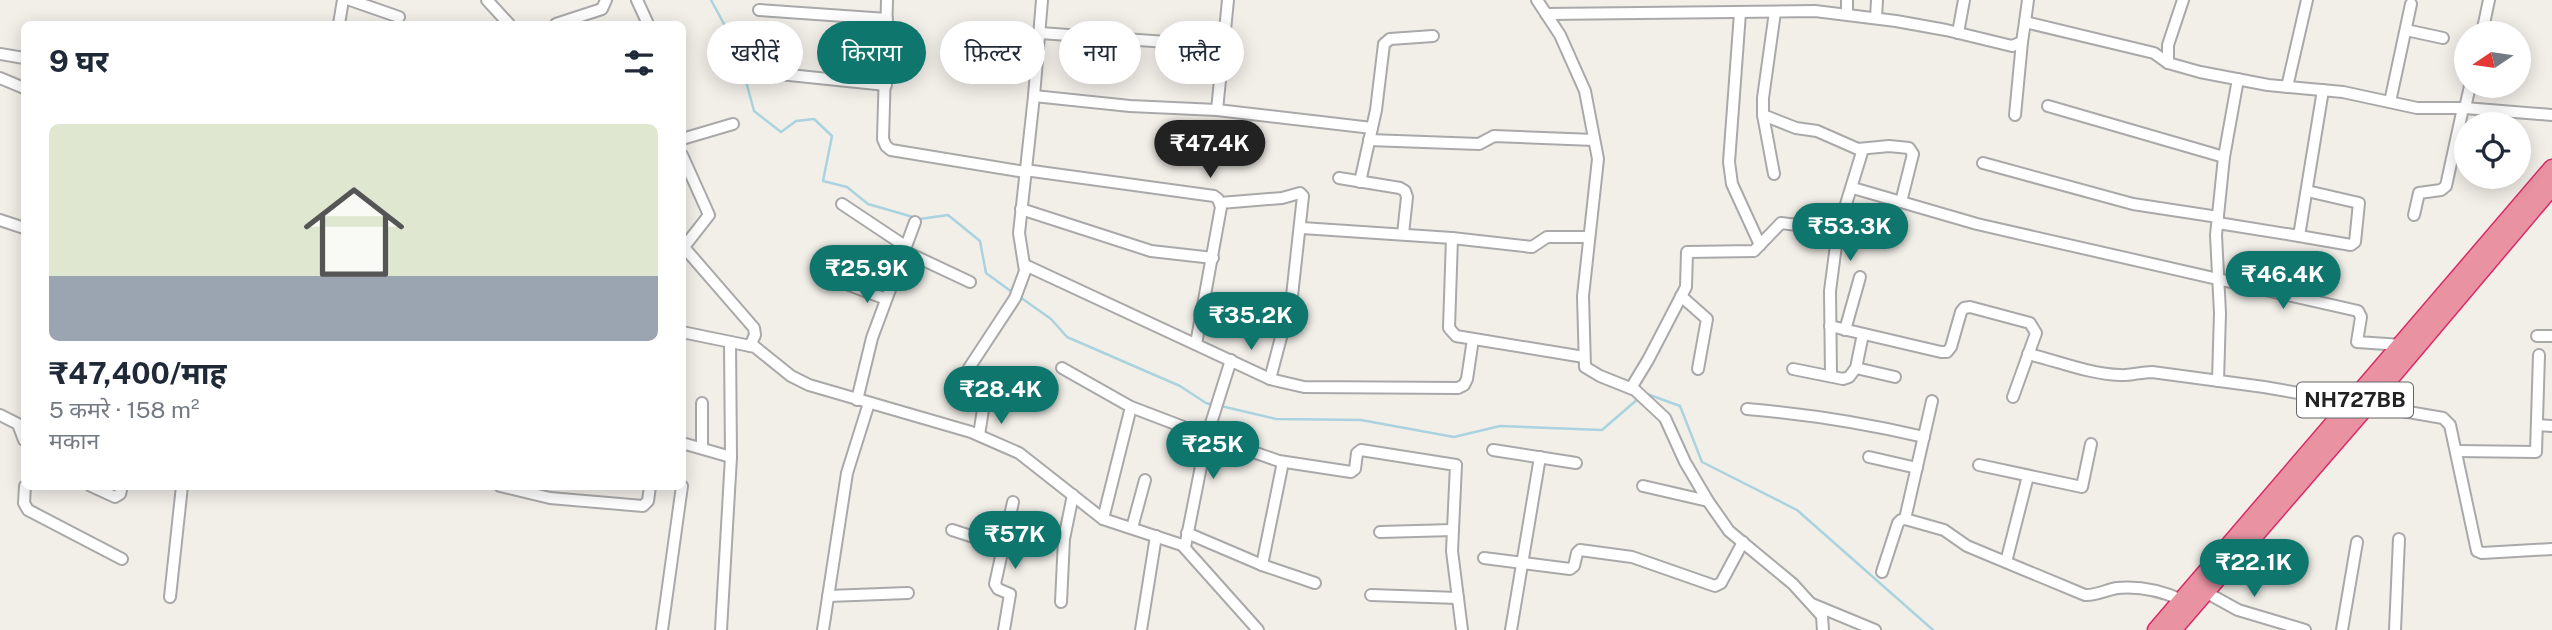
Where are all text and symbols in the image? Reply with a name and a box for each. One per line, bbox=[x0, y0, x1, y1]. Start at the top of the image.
chip: खरीदें bbox=[707, 21, 803, 84]
chip: किराया bbox=[817, 21, 926, 84]
chip: फ़िल्टर bbox=[940, 21, 1045, 84]
chip: नया bbox=[1059, 21, 1141, 84]
chip: फ़्लैट bbox=[1155, 21, 1244, 84]
north arrow bbox=[2454, 21, 2530, 98]
map controls bbox=[2454, 21, 2531, 189]
text: 9 घर bbox=[49, 43, 108, 79]
icon: filters bbox=[620, 44, 658, 82]
button: locate bbox=[2454, 112, 2531, 189]
pin: ₹47.4K bbox=[1153, 120, 1267, 180]
text: ₹47.4K bbox=[1170, 129, 1250, 156]
icon: home bbox=[291, 169, 417, 295]
pin: ₹53.3K bbox=[1793, 204, 1907, 263]
text: ₹53.3K bbox=[1808, 212, 1892, 239]
pin: ₹25.9K bbox=[810, 246, 924, 305]
pin: ₹46.4K bbox=[2226, 252, 2340, 311]
text: ₹25.9K bbox=[826, 254, 908, 281]
text: ₹46.4K bbox=[2242, 260, 2324, 287]
pin: ₹35.2K bbox=[1194, 292, 1308, 352]
text: ₹35.2K bbox=[1209, 301, 1293, 328]
text: ₹47,400/माह bbox=[49, 355, 227, 391]
pin: ₹28.4K bbox=[944, 366, 1058, 426]
text: ₹28.4K bbox=[960, 375, 1042, 402]
road number: NH727BB bbox=[2297, 382, 2413, 418]
text: 5 कमरे · 158 m² bbox=[49, 396, 199, 423]
pin: ₹25K bbox=[1172, 421, 1254, 481]
text: मकान bbox=[49, 427, 99, 454]
text: ₹25K bbox=[1182, 430, 1244, 457]
pin: ₹57K bbox=[974, 512, 1056, 571]
text: ₹57K bbox=[984, 520, 1046, 547]
pin: ₹22.1K bbox=[2197, 540, 2311, 599]
text: ₹22.1K bbox=[2216, 548, 2292, 575]

